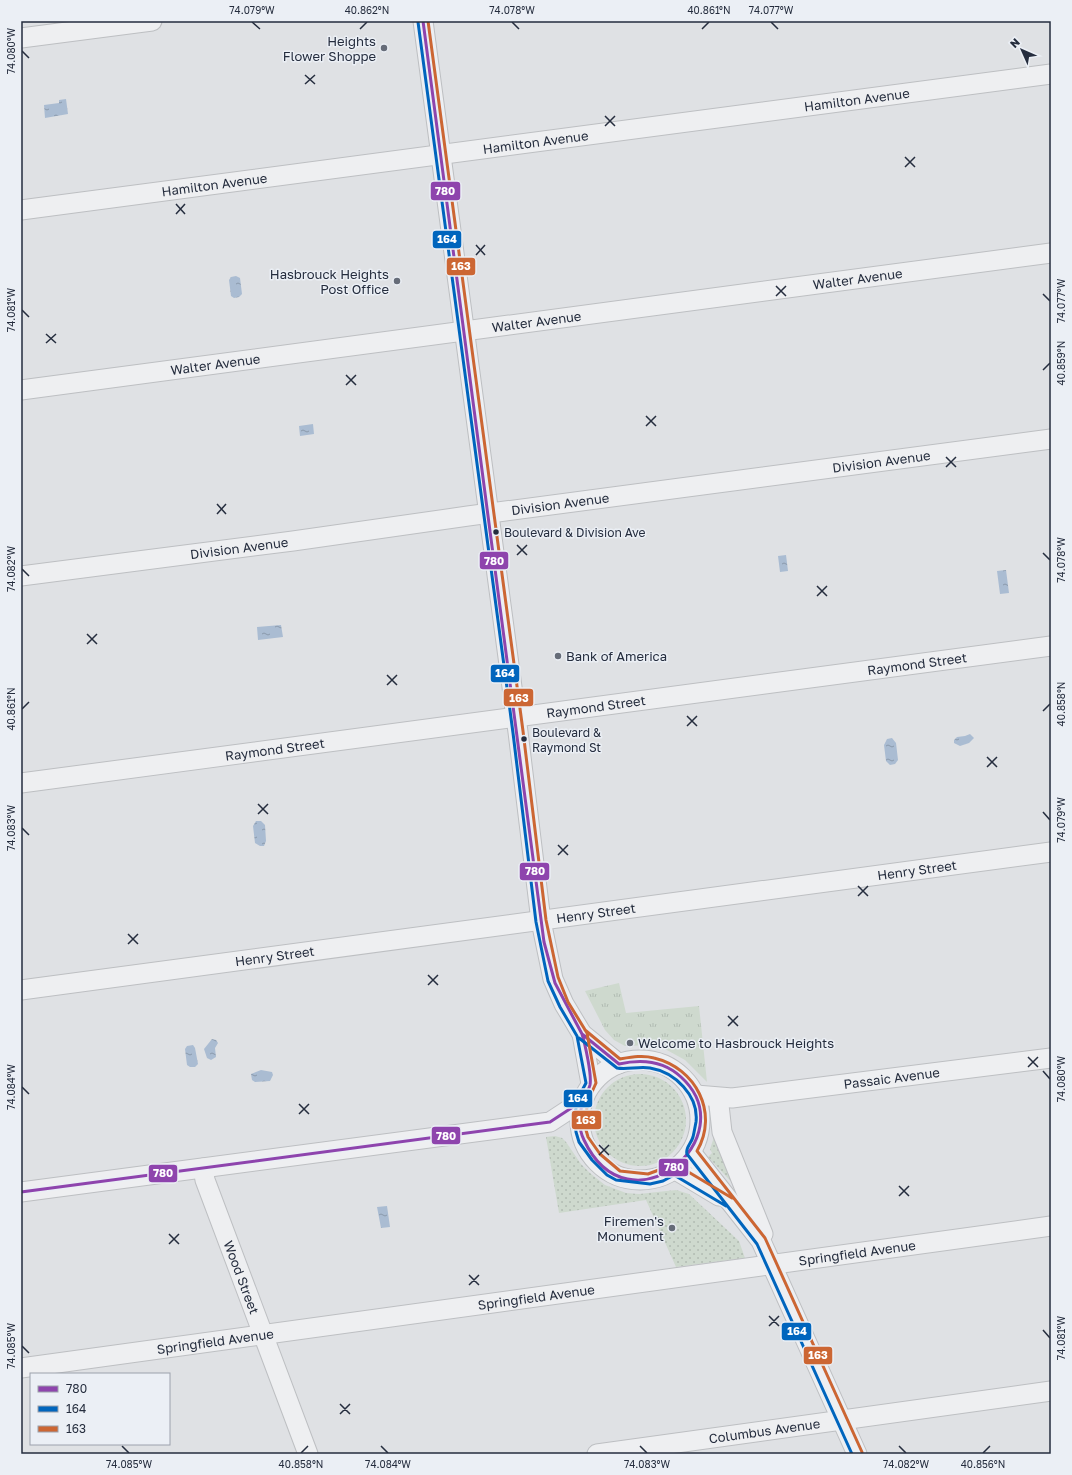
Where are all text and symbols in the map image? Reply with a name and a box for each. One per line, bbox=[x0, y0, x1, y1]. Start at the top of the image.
text: 74.079°W bbox=[229, 4, 275, 16]
text: 40.862°N bbox=[345, 4, 389, 16]
text: 74.078°W bbox=[489, 4, 535, 16]
text: 40.861°N bbox=[688, 4, 731, 16]
text: 74.077°W bbox=[749, 4, 794, 16]
text: 74.080°W bbox=[5, 27, 17, 74]
north arrow bbox=[1002, 30, 1042, 70]
place label: Heights Flower Shoppe bbox=[283, 33, 376, 64]
text: N bbox=[1007, 35, 1022, 50]
marker: Heights Flower Shoppe bbox=[379, 43, 389, 53]
street label: Hamilton Avenue bbox=[803, 85, 911, 115]
street label: Hamilton Avenue bbox=[482, 127, 589, 157]
street label: Hamilton Avenue bbox=[161, 170, 268, 199]
line badge: 780 bbox=[430, 181, 461, 201]
text: 780 bbox=[435, 184, 455, 197]
line badge: 164 bbox=[432, 230, 462, 249]
text: 164 bbox=[437, 232, 457, 245]
line badge: 163 bbox=[446, 257, 476, 276]
text: 163 bbox=[451, 259, 471, 272]
street label: Walter Avenue bbox=[812, 265, 903, 293]
place label: Hasbrouck Heights Post Office bbox=[270, 266, 389, 297]
marker: Hasbrouck Heights Post Office bbox=[392, 276, 402, 286]
text: 74.077°W bbox=[1055, 278, 1067, 323]
text: 74.081°W bbox=[5, 287, 17, 332]
street label: Walter Avenue bbox=[491, 308, 582, 335]
text: 40.859°N bbox=[1055, 341, 1067, 385]
street label: Walter Avenue bbox=[170, 350, 261, 378]
street label: Division Avenue bbox=[831, 447, 931, 476]
street label: Division Avenue bbox=[510, 489, 610, 518]
place label: Boulevard & Division Ave bbox=[504, 525, 646, 540]
marker: Boulevard & Division Ave bbox=[491, 527, 501, 537]
street label: Division Avenue bbox=[189, 534, 289, 562]
text: 74.078°W bbox=[1055, 537, 1067, 583]
text: 74.082°W bbox=[5, 546, 17, 592]
line badge: 780 bbox=[479, 551, 509, 570]
text: 780 bbox=[484, 554, 504, 567]
place label: Bank of America bbox=[566, 648, 667, 664]
street label: Raymond Street bbox=[866, 649, 968, 678]
marker: Bank of America bbox=[553, 651, 563, 661]
line badge: 164 bbox=[490, 664, 520, 683]
text: 164 bbox=[495, 666, 515, 679]
text: 40.858°N bbox=[1055, 682, 1067, 726]
text: 40.861°N bbox=[5, 688, 17, 731]
line badge: 163 bbox=[503, 688, 534, 707]
text: 163 bbox=[509, 691, 529, 704]
street label: Raymond Street bbox=[545, 692, 647, 721]
place label: Boulevard & Raymond St bbox=[532, 725, 601, 755]
marker: Boulevard & Raymond St bbox=[519, 734, 529, 744]
street label: Raymond Street bbox=[224, 735, 325, 764]
text: 74.079°W bbox=[1055, 797, 1067, 843]
text: 74.083°W bbox=[5, 805, 17, 851]
street label: Henry Street bbox=[876, 857, 958, 883]
line badge: 780 bbox=[519, 862, 550, 881]
text: 780 bbox=[525, 864, 545, 877]
street label: Henry Street bbox=[555, 900, 637, 926]
street label: Henry Street bbox=[234, 943, 315, 969]
place label: Welcome to Hasbrouck Heights bbox=[638, 1035, 834, 1051]
marker: Welcome to Hasbrouck Heights bbox=[625, 1038, 635, 1048]
text: 74.080°W bbox=[1055, 1055, 1067, 1102]
text: 74.084°W bbox=[5, 1064, 17, 1110]
street label: Passaic Avenue bbox=[843, 1064, 941, 1092]
line badge: 164 bbox=[563, 1089, 593, 1108]
text: 164 bbox=[568, 1091, 588, 1104]
line badge: 163 bbox=[571, 1110, 602, 1130]
text: 163 bbox=[576, 1113, 596, 1126]
line badge: 780 bbox=[431, 1126, 461, 1145]
text: 780 bbox=[436, 1129, 456, 1142]
line badge: 780 bbox=[658, 1158, 689, 1177]
text: 780 bbox=[664, 1160, 684, 1173]
line badge: 780 bbox=[148, 1164, 178, 1183]
text: 780 bbox=[153, 1166, 173, 1179]
place label: Firemen's Monument bbox=[597, 1213, 664, 1244]
marker: Firemen's Monument bbox=[667, 1223, 677, 1233]
street label: Springfield Avenue bbox=[798, 1237, 917, 1269]
street label: Wood Street bbox=[220, 1238, 263, 1316]
street label: Springfield Avenue bbox=[477, 1281, 596, 1313]
text: 74.081°W bbox=[1055, 1315, 1067, 1360]
line badge: 164 bbox=[781, 1322, 812, 1341]
text: 74.085°W bbox=[5, 1323, 17, 1369]
text: 164 bbox=[787, 1324, 807, 1337]
street label: Springfield Avenue bbox=[156, 1325, 275, 1357]
line badge: 163 bbox=[803, 1346, 833, 1365]
text: 163 bbox=[808, 1348, 828, 1361]
legend bbox=[30, 1373, 170, 1445]
text: 780 bbox=[66, 1381, 87, 1396]
text: 164 bbox=[66, 1401, 86, 1416]
street label: Columbus Avenue bbox=[708, 1415, 821, 1446]
text: 163 bbox=[66, 1421, 86, 1436]
text: 74.085°W bbox=[106, 1458, 152, 1470]
text: 40.858°N bbox=[279, 1458, 323, 1470]
text: 74.084°W bbox=[365, 1458, 411, 1470]
text: 74.083°W bbox=[624, 1458, 670, 1470]
text: 74.082°W bbox=[883, 1458, 929, 1470]
text: 40.856°N bbox=[961, 1458, 1005, 1470]

